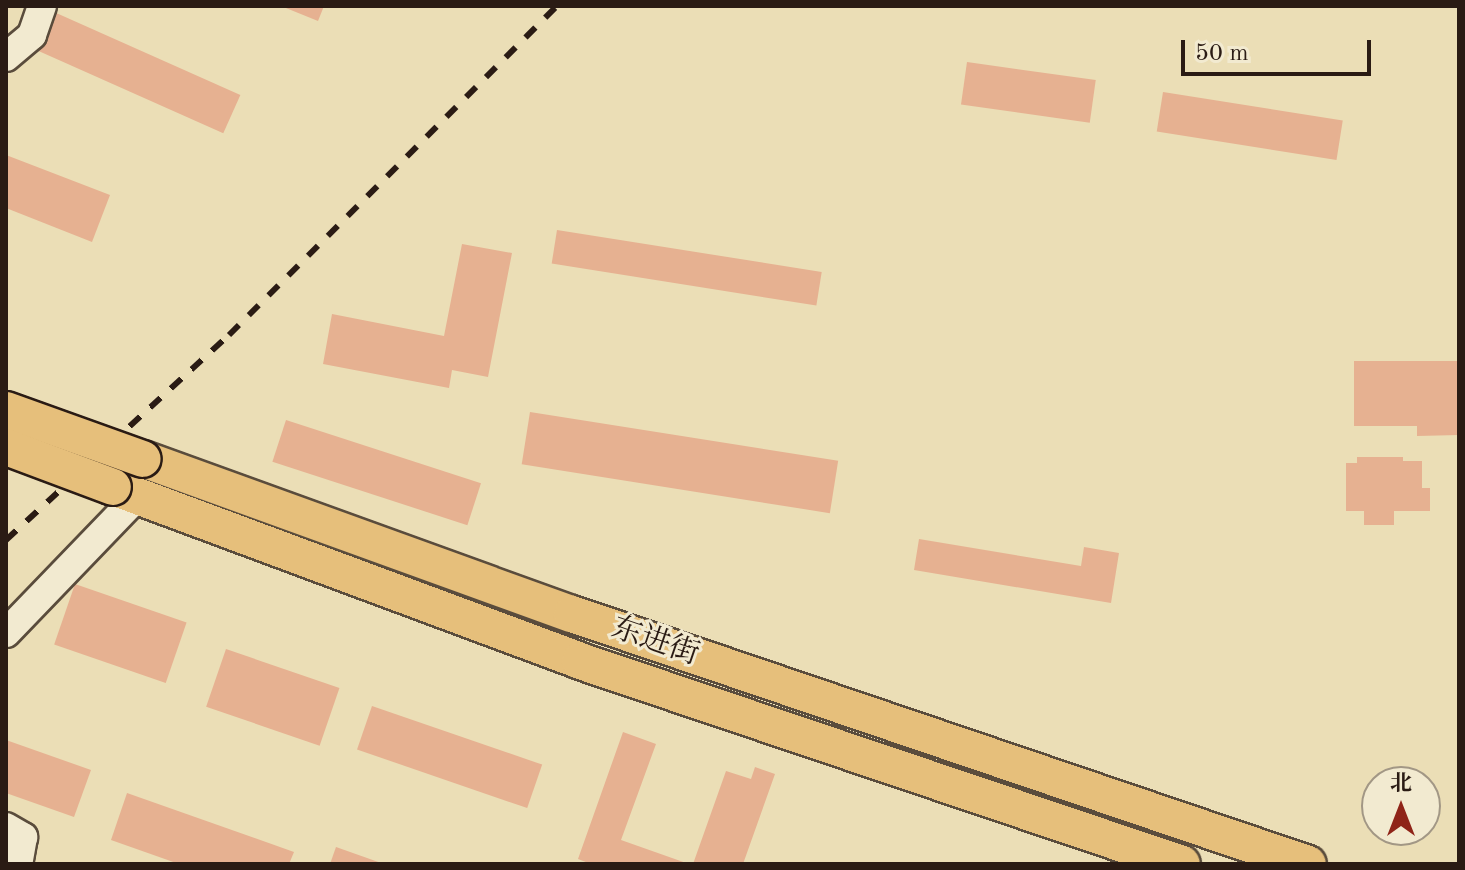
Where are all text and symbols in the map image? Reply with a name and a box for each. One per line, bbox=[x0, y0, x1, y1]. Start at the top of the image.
scale bar bbox=[1185, 24, 1375, 74]
text: 50 m bbox=[1195, 42, 1249, 66]
street label: 东进街 bbox=[607, 610, 703, 674]
north arrow bbox=[1361, 766, 1441, 846]
text: 北 bbox=[1390, 773, 1412, 795]

